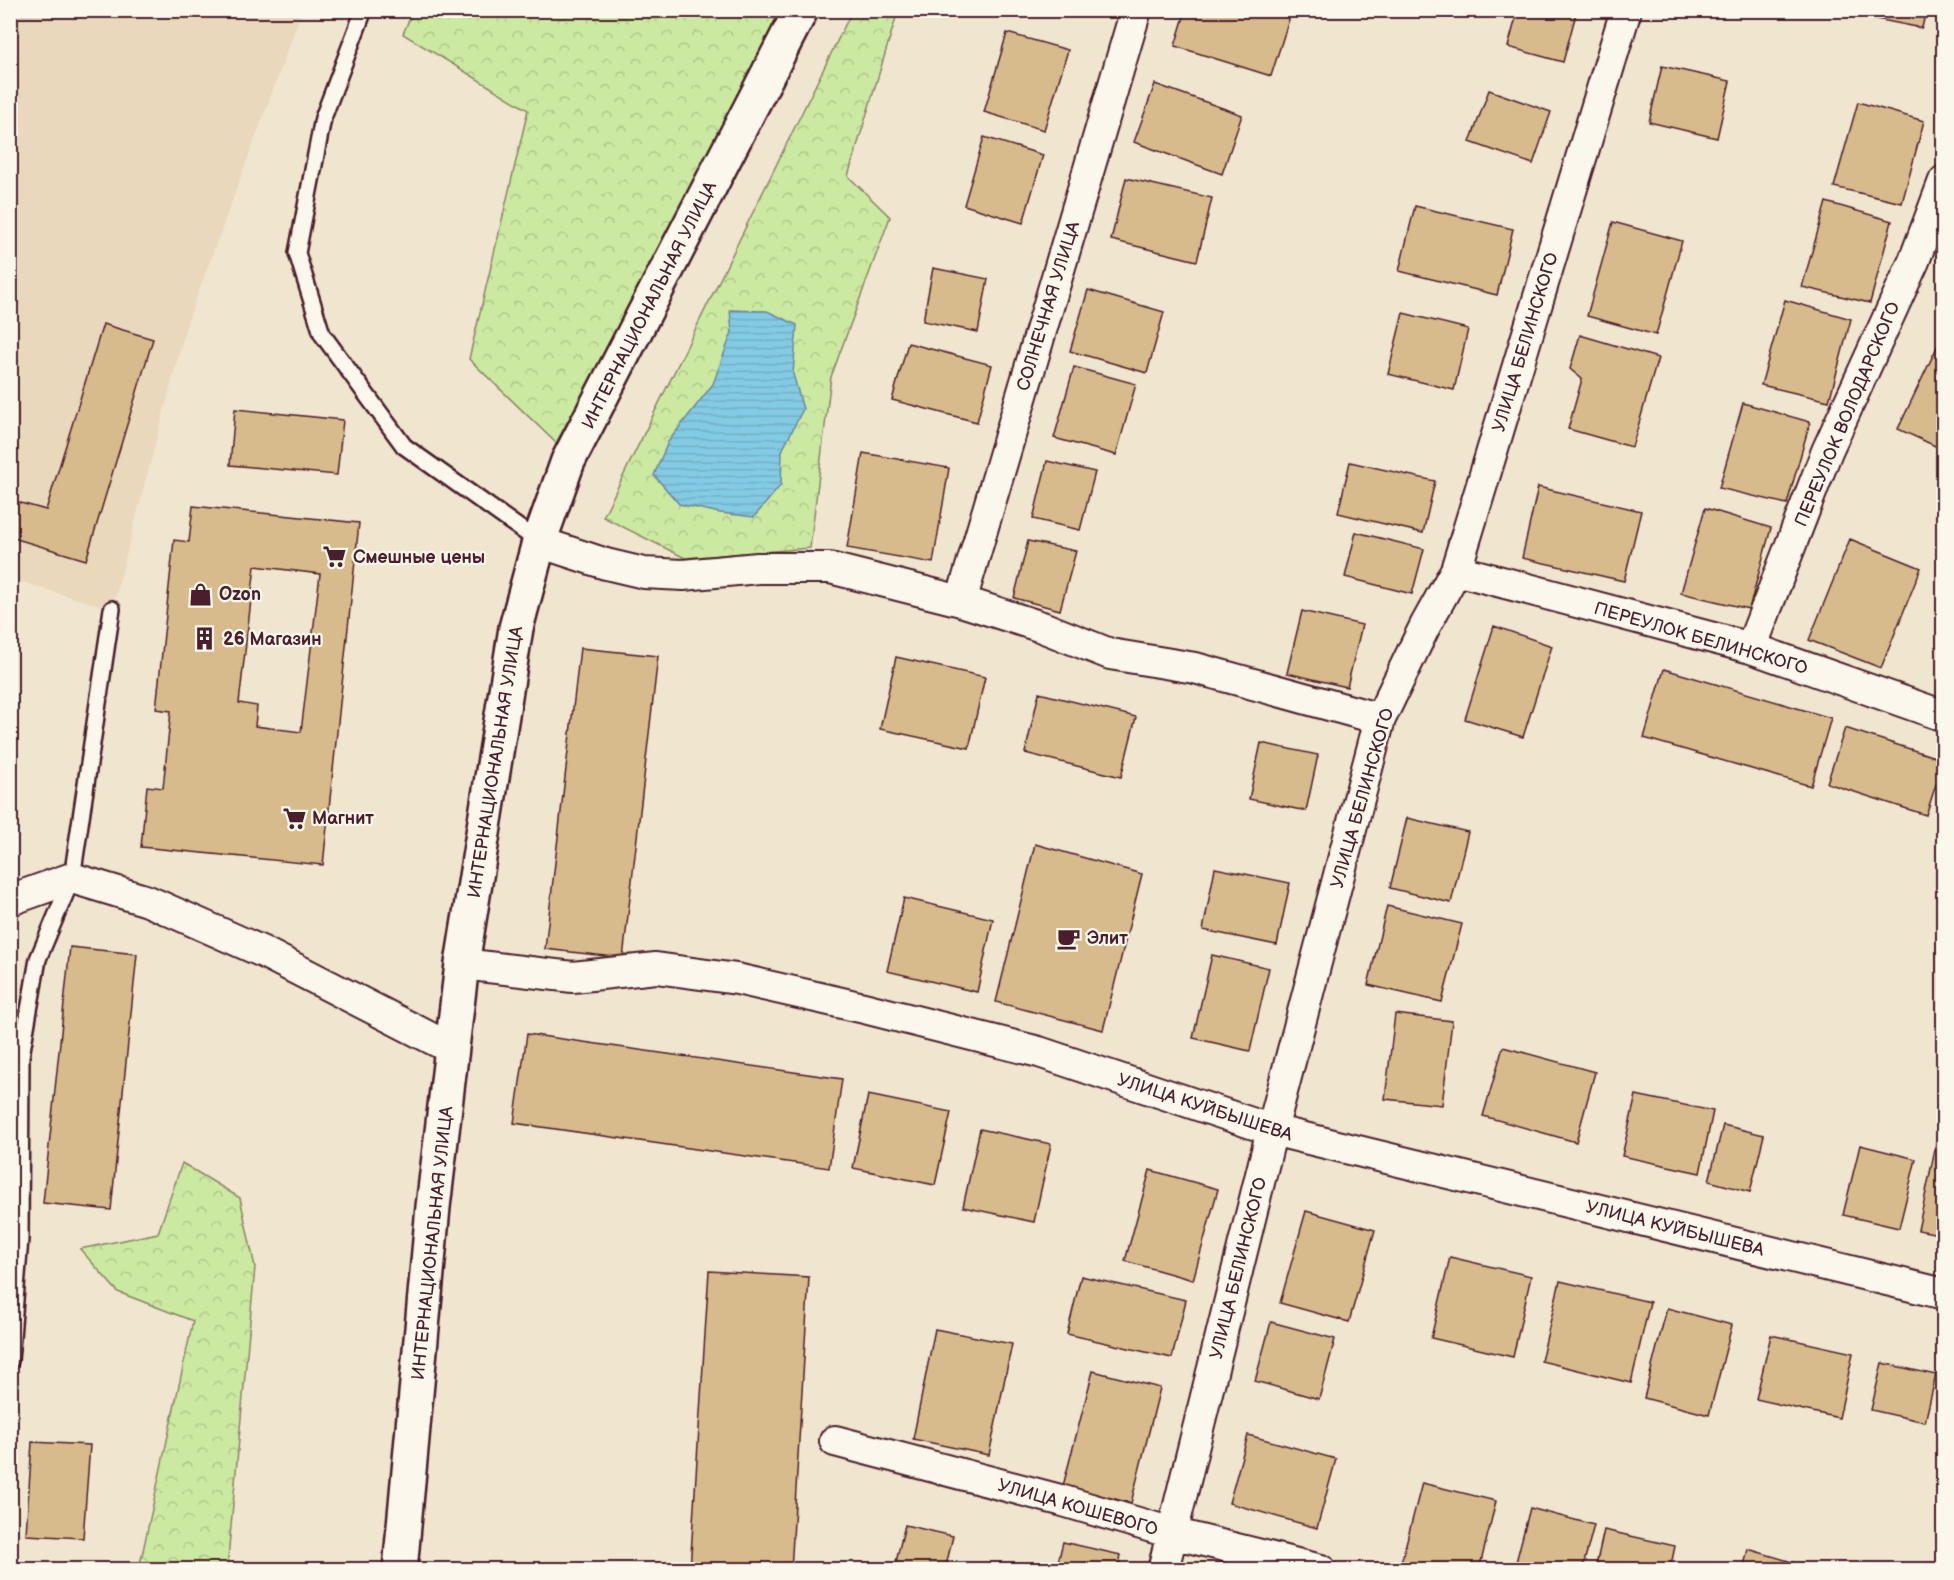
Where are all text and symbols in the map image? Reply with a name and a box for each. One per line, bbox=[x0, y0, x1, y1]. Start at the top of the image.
street label: ИНТЕРНАЦИОНАЛЬНАЯ УЛИЦА bbox=[578, 178, 721, 433]
street label: СОЛНЕЧНАЯ УЛИЦА bbox=[1013, 219, 1084, 393]
street label: УЛИЦА БЕЛИНСКОГО bbox=[1488, 250, 1563, 434]
street label: ПЕРЕУЛОК ВОЛОДАРСКОГО bbox=[1791, 299, 1904, 530]
supermarket icon: Смешные цены bbox=[322, 544, 348, 570]
place label: Смешные цены bbox=[353, 547, 485, 568]
shop icon: Ozon bbox=[188, 581, 214, 607]
place label: Ozon bbox=[219, 584, 261, 605]
street label: ПЕРЕУЛОК БЕЛИНСКОГО bbox=[1592, 598, 1810, 679]
street label: ИНТЕРНАЦИОНАЛЬНАЯ УЛИЦА bbox=[464, 625, 527, 900]
building icon: 26 Магазин bbox=[192, 626, 218, 652]
place label: 26 Магазин bbox=[223, 629, 322, 650]
street label: УЛИЦА БЕЛИНСКОГО bbox=[1327, 705, 1398, 891]
supermarket icon: Магнит bbox=[281, 805, 307, 831]
place label: Магнит bbox=[312, 808, 374, 829]
cafe icon: Элит bbox=[1056, 925, 1082, 951]
place label: Элит bbox=[1087, 928, 1128, 949]
street label: УЛИЦА КУЙБЫШЕВА bbox=[1115, 1069, 1295, 1146]
street label: ИНТЕРНАЦИОНАЛЬНАЯ УЛИЦА bbox=[408, 1105, 457, 1381]
street label: УЛИЦА БЕЛИНСКОГО bbox=[1206, 1175, 1271, 1361]
street label: УЛИЦА КУЙБЫШЕВА bbox=[1584, 1196, 1766, 1261]
street label: УЛИЦА КОШЕВОГО bbox=[995, 1475, 1160, 1540]

